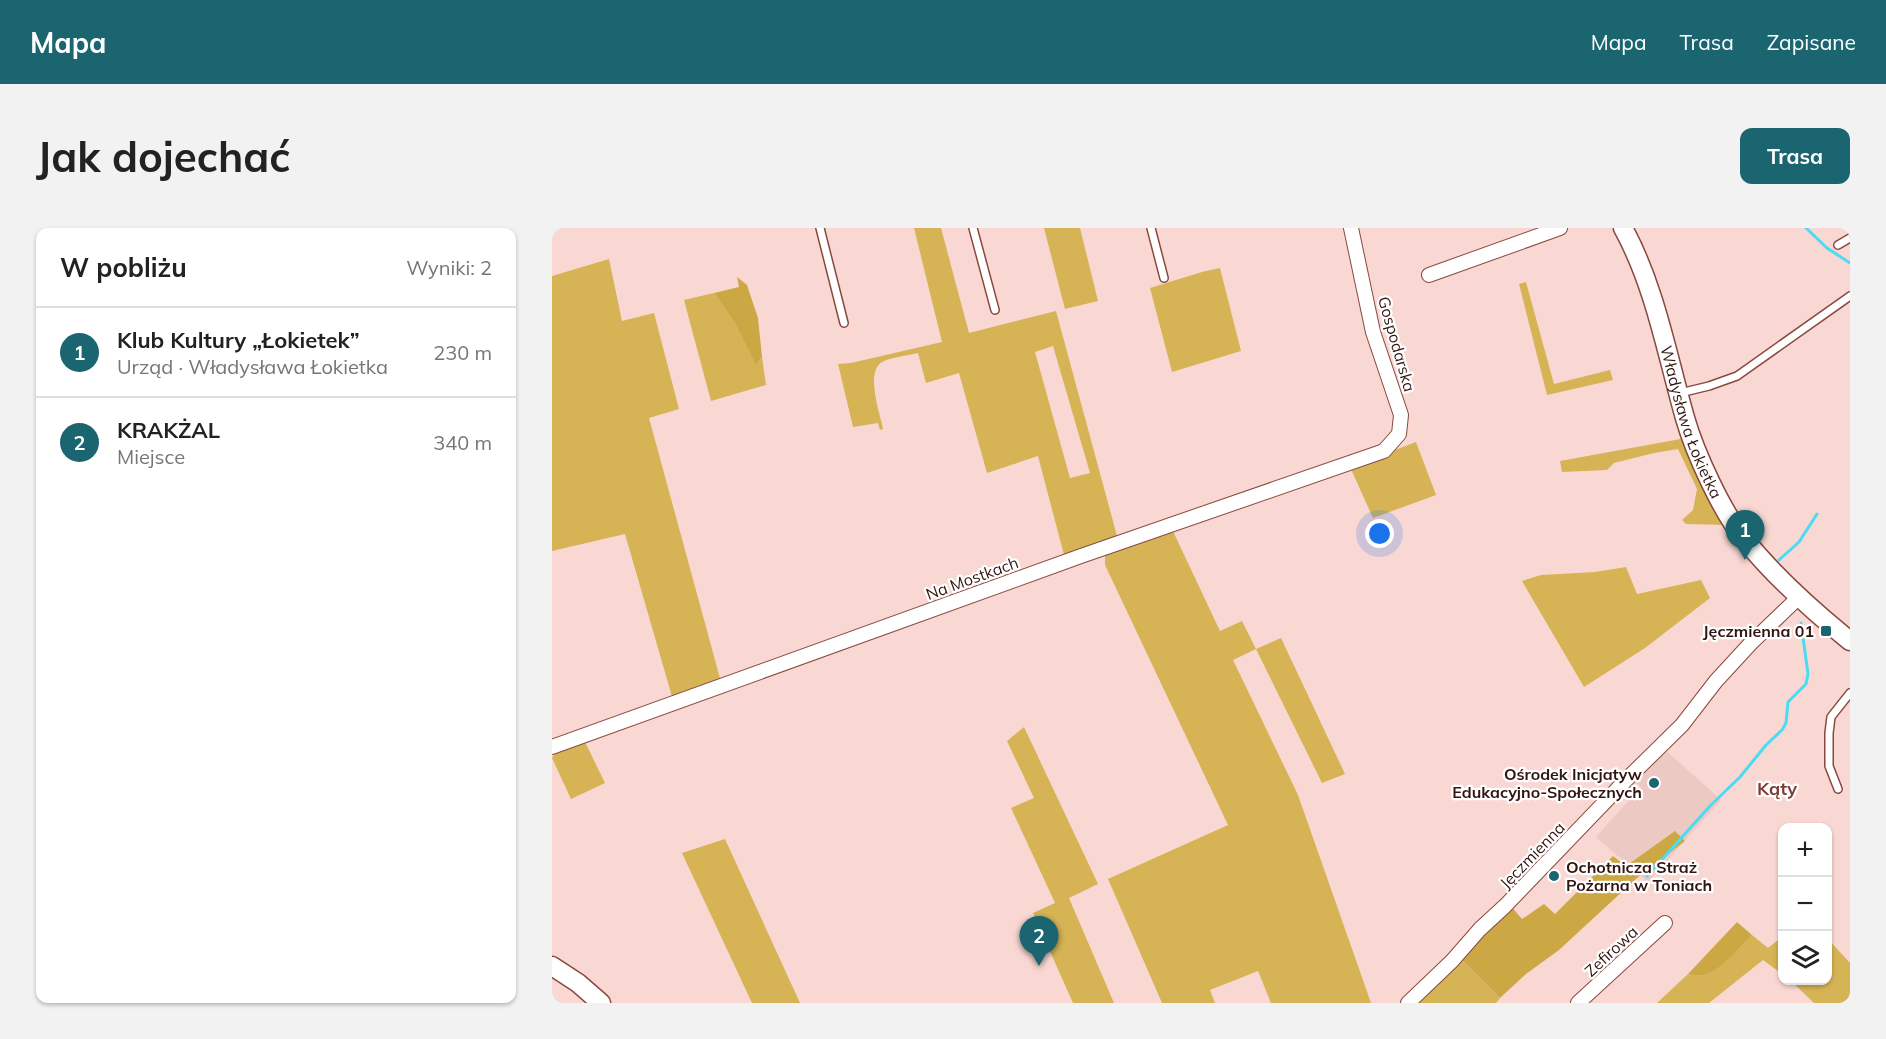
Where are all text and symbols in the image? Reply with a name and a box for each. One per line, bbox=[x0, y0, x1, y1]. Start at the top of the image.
text: Mapa bbox=[30, 25, 106, 60]
text: Mapa bbox=[1591, 29, 1647, 55]
text: Trasa bbox=[1680, 29, 1734, 55]
text: Zapisane bbox=[1767, 29, 1856, 55]
button: Trasa bbox=[1740, 128, 1850, 184]
text: Jak dojechać bbox=[36, 130, 291, 183]
text: W pobliżu bbox=[60, 251, 187, 284]
text: Wyniki: 2 bbox=[406, 255, 492, 280]
street label: Gospodarska bbox=[1374, 294, 1420, 394]
text: Klub Kultury „Łokietek” bbox=[117, 326, 360, 354]
text: 1 bbox=[74, 340, 86, 365]
text: 230 m bbox=[433, 340, 492, 365]
street label: Władysława Łokietka bbox=[1656, 344, 1727, 502]
text: Urząd · Władysława Łokietka bbox=[117, 354, 388, 379]
text: KRAKŻAL bbox=[117, 416, 220, 444]
text: 2 bbox=[74, 430, 86, 455]
text: 340 m bbox=[433, 430, 492, 455]
text: Miejsce bbox=[117, 444, 185, 469]
pin: 1 bbox=[1726, 510, 1764, 560]
your location bbox=[1365, 519, 1394, 548]
street label: Na Mostkach bbox=[923, 552, 1021, 604]
place label: Jęczmienna 01 bbox=[1703, 621, 1814, 641]
marker: Jęczmienna 01 bbox=[1819, 624, 1833, 638]
place label: Ośrodek Inicjatyw Edukacyjno-Społecznych bbox=[1452, 764, 1642, 802]
marker: Ośrodek Inicjatyw Edukacyjno-Społecznych bbox=[1647, 776, 1661, 790]
district label: Kąty bbox=[1757, 777, 1797, 800]
street label: Jęczmienna bbox=[1495, 817, 1569, 893]
map controls bbox=[1778, 823, 1832, 985]
button: + bbox=[1778, 823, 1832, 877]
place label: Ochotnicza Straż Pożarna w Toniach bbox=[1566, 857, 1712, 895]
marker: Ochotnicza Straż Pożarna w Toniach bbox=[1547, 869, 1561, 883]
button: − bbox=[1778, 877, 1832, 931]
pin: 2 bbox=[1020, 916, 1058, 966]
street label: Zefirowa bbox=[1580, 921, 1642, 981]
button: layers bbox=[1778, 931, 1832, 985]

